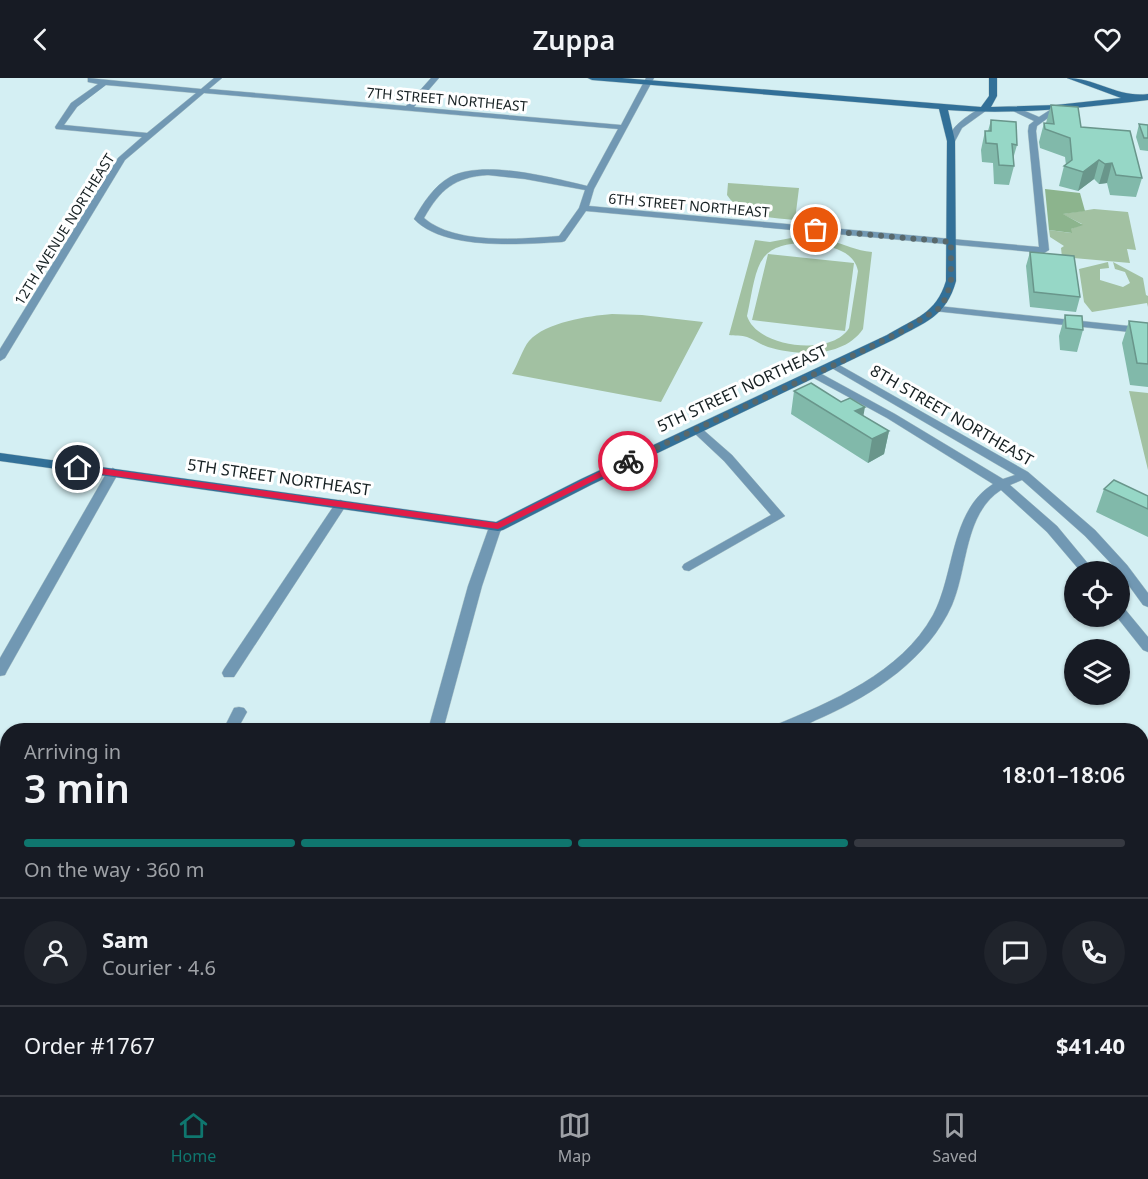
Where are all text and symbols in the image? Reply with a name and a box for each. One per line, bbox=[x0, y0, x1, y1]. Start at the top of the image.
text: Zuppa bbox=[533, 21, 615, 58]
icon: back bbox=[24, 23, 57, 56]
icon: heart bbox=[1091, 23, 1124, 56]
street label: 7TH STREET NORTHEAST bbox=[366, 82, 529, 116]
street label: 12TH AVENUE NORTHEAST bbox=[9, 149, 119, 308]
street label: 6TH STREET NORTHEAST bbox=[608, 188, 771, 222]
pin bbox=[790, 204, 841, 255]
icon: bag bbox=[799, 213, 832, 246]
street label: 5TH STREET NORTHEAST bbox=[654, 339, 830, 437]
street label: 8TH STREET NORTHEAST bbox=[867, 359, 1038, 471]
courier bbox=[598, 431, 658, 491]
pin bbox=[52, 442, 103, 493]
icon: bike bbox=[612, 445, 645, 478]
icon: home bbox=[61, 451, 94, 484]
street label: 5TH STREET NORTHEAST bbox=[186, 453, 372, 501]
map controls bbox=[1064, 561, 1130, 705]
button: locate bbox=[1064, 561, 1130, 627]
button: layers bbox=[1064, 639, 1130, 705]
text: Arriving in bbox=[24, 738, 121, 765]
text: 18:01–18:06 bbox=[1001, 759, 1125, 789]
text: 3 min bbox=[24, 761, 130, 814]
text: On the way · 360 m bbox=[24, 856, 204, 883]
button: person bbox=[24, 921, 87, 984]
button: chat bbox=[984, 921, 1047, 984]
button: phone bbox=[1062, 921, 1125, 984]
text: Sam bbox=[102, 924, 149, 954]
text: Courier · 4.6 bbox=[102, 954, 216, 981]
text: Order #1767 bbox=[24, 1030, 155, 1060]
text: $41.40 bbox=[1056, 1030, 1125, 1060]
tab: Home bbox=[171, 1109, 216, 1167]
tab: Map bbox=[558, 1109, 591, 1167]
tab: Saved bbox=[932, 1109, 977, 1167]

